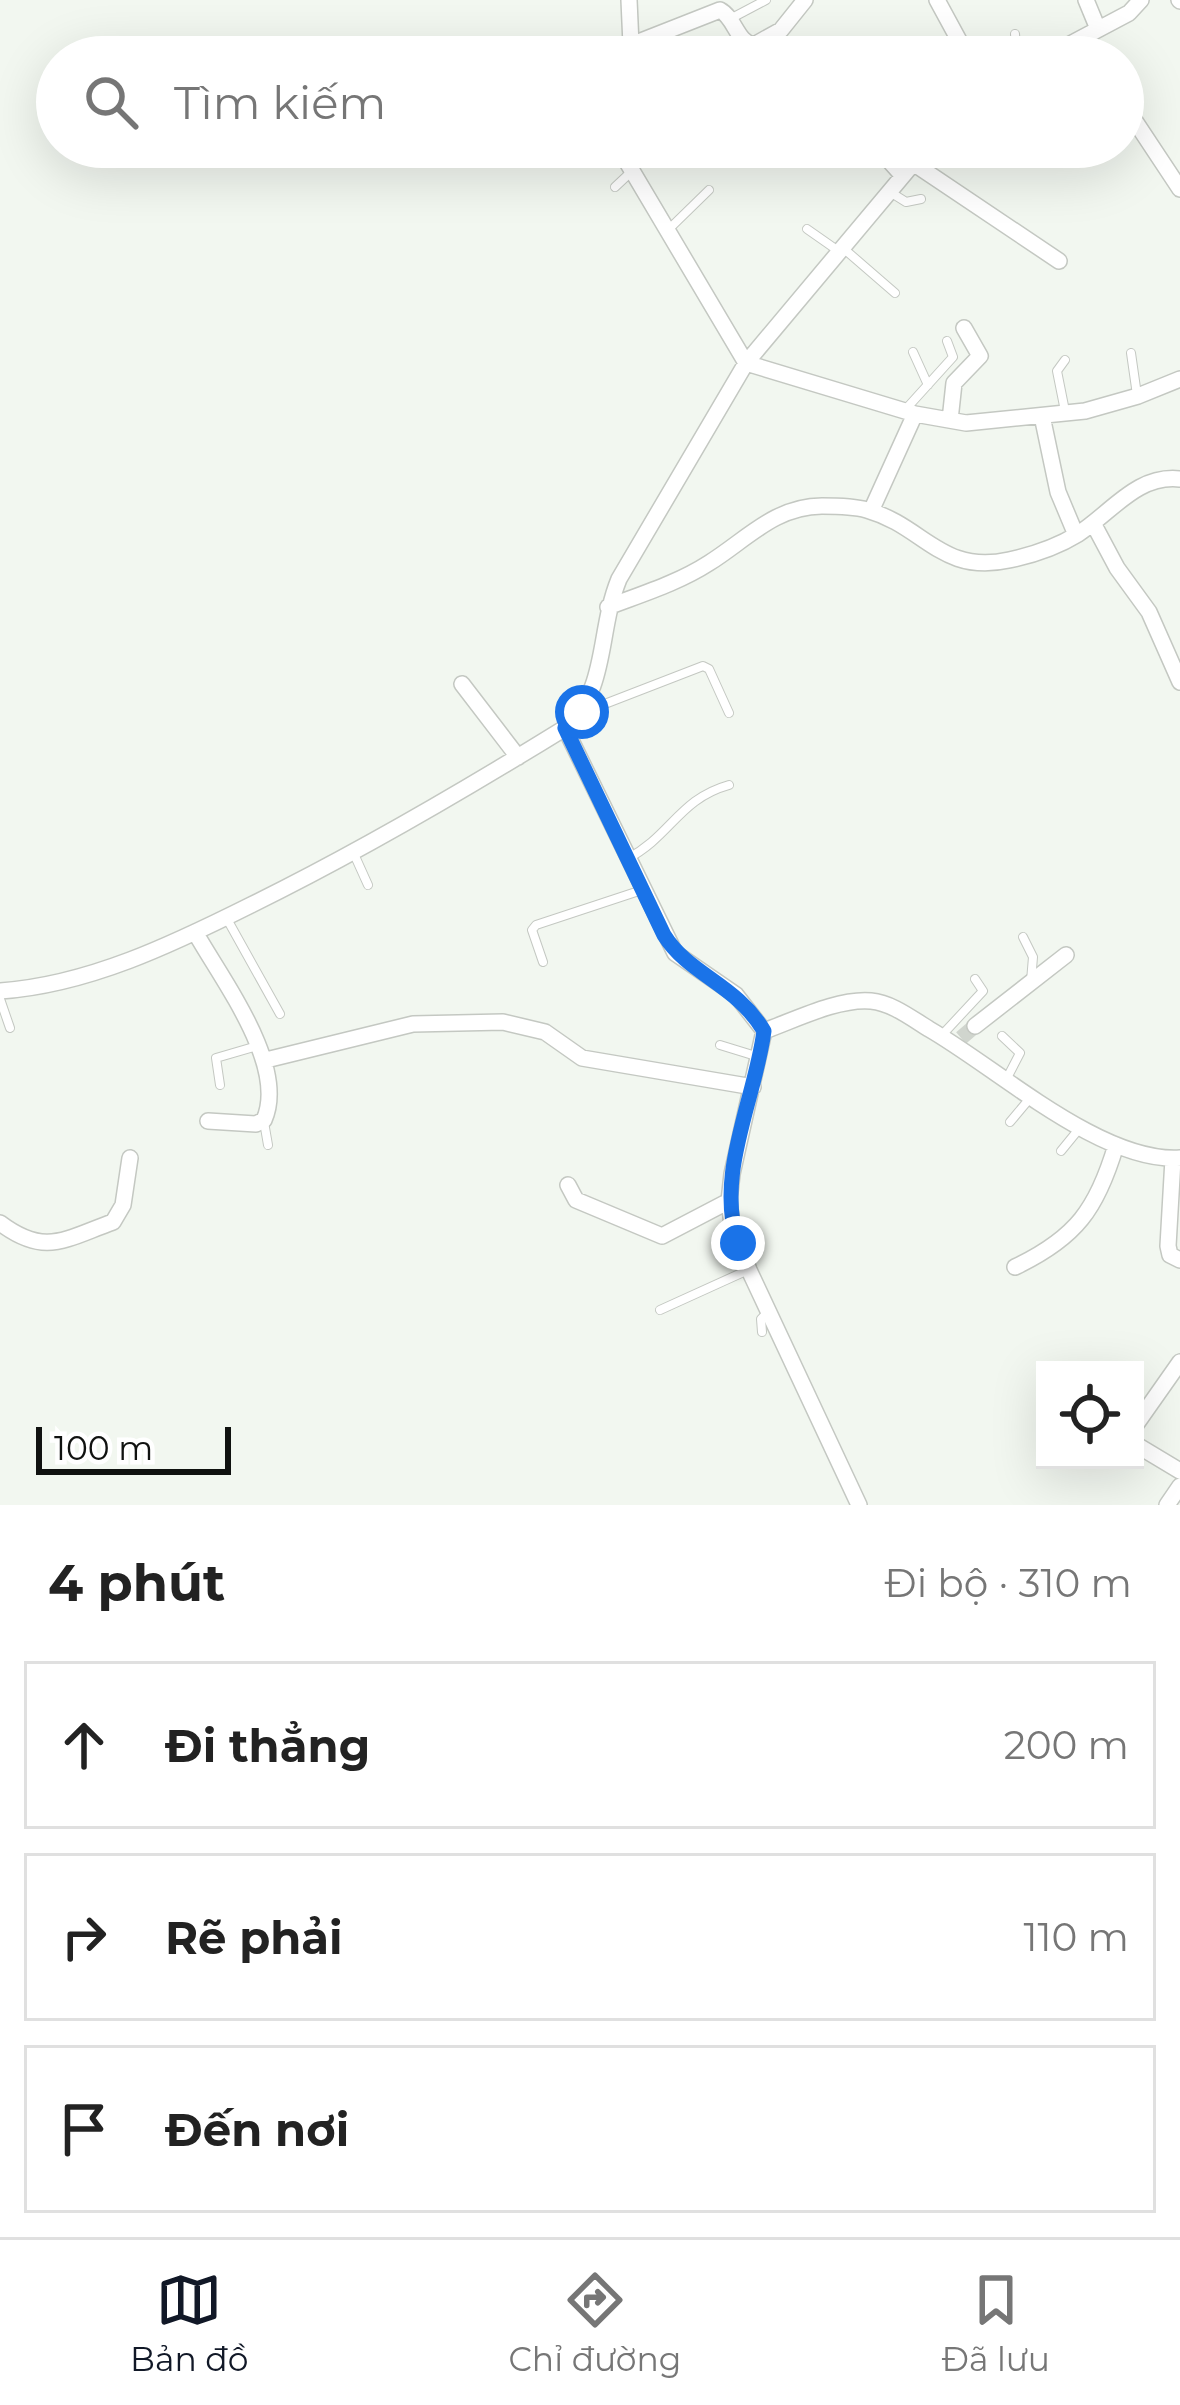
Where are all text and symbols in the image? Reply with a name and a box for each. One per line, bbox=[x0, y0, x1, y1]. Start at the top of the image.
search box bbox=[36, 36, 1144, 168]
icon: search bbox=[78, 69, 144, 135]
text: Tìm kiếm bbox=[174, 75, 386, 130]
route start bbox=[555, 685, 609, 739]
route end bbox=[711, 1216, 765, 1270]
map controls bbox=[1036, 1361, 1144, 1469]
button: locate bbox=[1036, 1361, 1144, 1469]
scale bar bbox=[36, 1421, 231, 1474]
text: 100 m bbox=[54, 1428, 153, 1468]
text: 4 phút bbox=[48, 1552, 225, 1614]
text: Đi bộ · 310 m bbox=[884, 1559, 1132, 1607]
icon: ahead bbox=[51, 1712, 117, 1778]
text: Đi thẳng bbox=[165, 1718, 370, 1773]
text: 200 m bbox=[1004, 1721, 1129, 1769]
icon: right bbox=[51, 1904, 117, 1970]
text: Rẽ phải bbox=[165, 1910, 343, 1965]
text: 110 m bbox=[1023, 1913, 1129, 1961]
icon: arrive bbox=[51, 2096, 117, 2162]
text: Đến nơi bbox=[165, 2102, 349, 2157]
tab: Bản đồ bbox=[130, 2267, 248, 2379]
tab: Chỉ đường bbox=[508, 2267, 681, 2379]
tab: Đã lưu bbox=[941, 2267, 1050, 2379]

